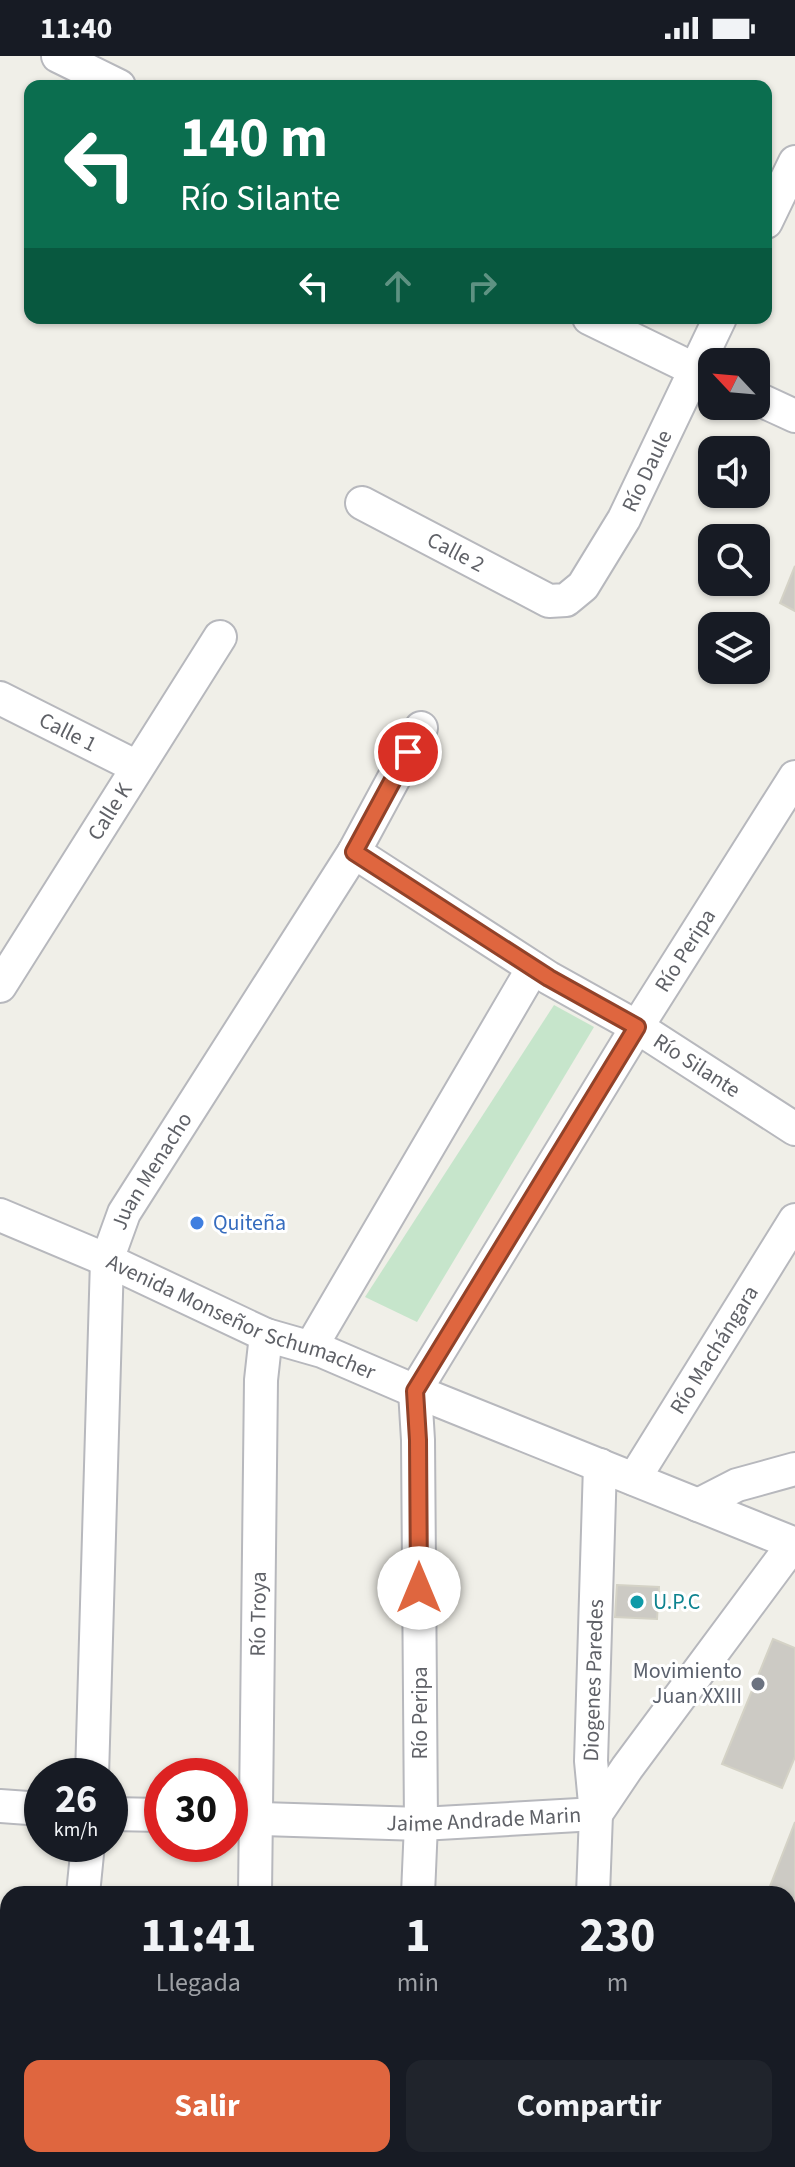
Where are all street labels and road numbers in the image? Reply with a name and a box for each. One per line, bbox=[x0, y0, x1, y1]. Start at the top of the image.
street label: Río Daule bbox=[614, 425, 680, 517]
street label: Calle 2 bbox=[421, 524, 490, 581]
street label: Calle 1 bbox=[33, 704, 102, 760]
street label: Calle K bbox=[80, 776, 140, 847]
street label: Río Peripa bbox=[647, 903, 724, 998]
street label: Río Silante bbox=[647, 1025, 747, 1106]
street label: Juan Menacho bbox=[103, 1106, 200, 1235]
street label: Avenida Monseñor Schumacher bbox=[101, 1246, 381, 1388]
street label: Río Machángara bbox=[662, 1279, 767, 1421]
street label: Río Troya bbox=[242, 1571, 275, 1657]
street label: Diogenes Paredes bbox=[575, 1599, 612, 1762]
street label: Río Peripa bbox=[404, 1666, 436, 1760]
street label: Jaime Andrade Marin bbox=[386, 1799, 582, 1840]

